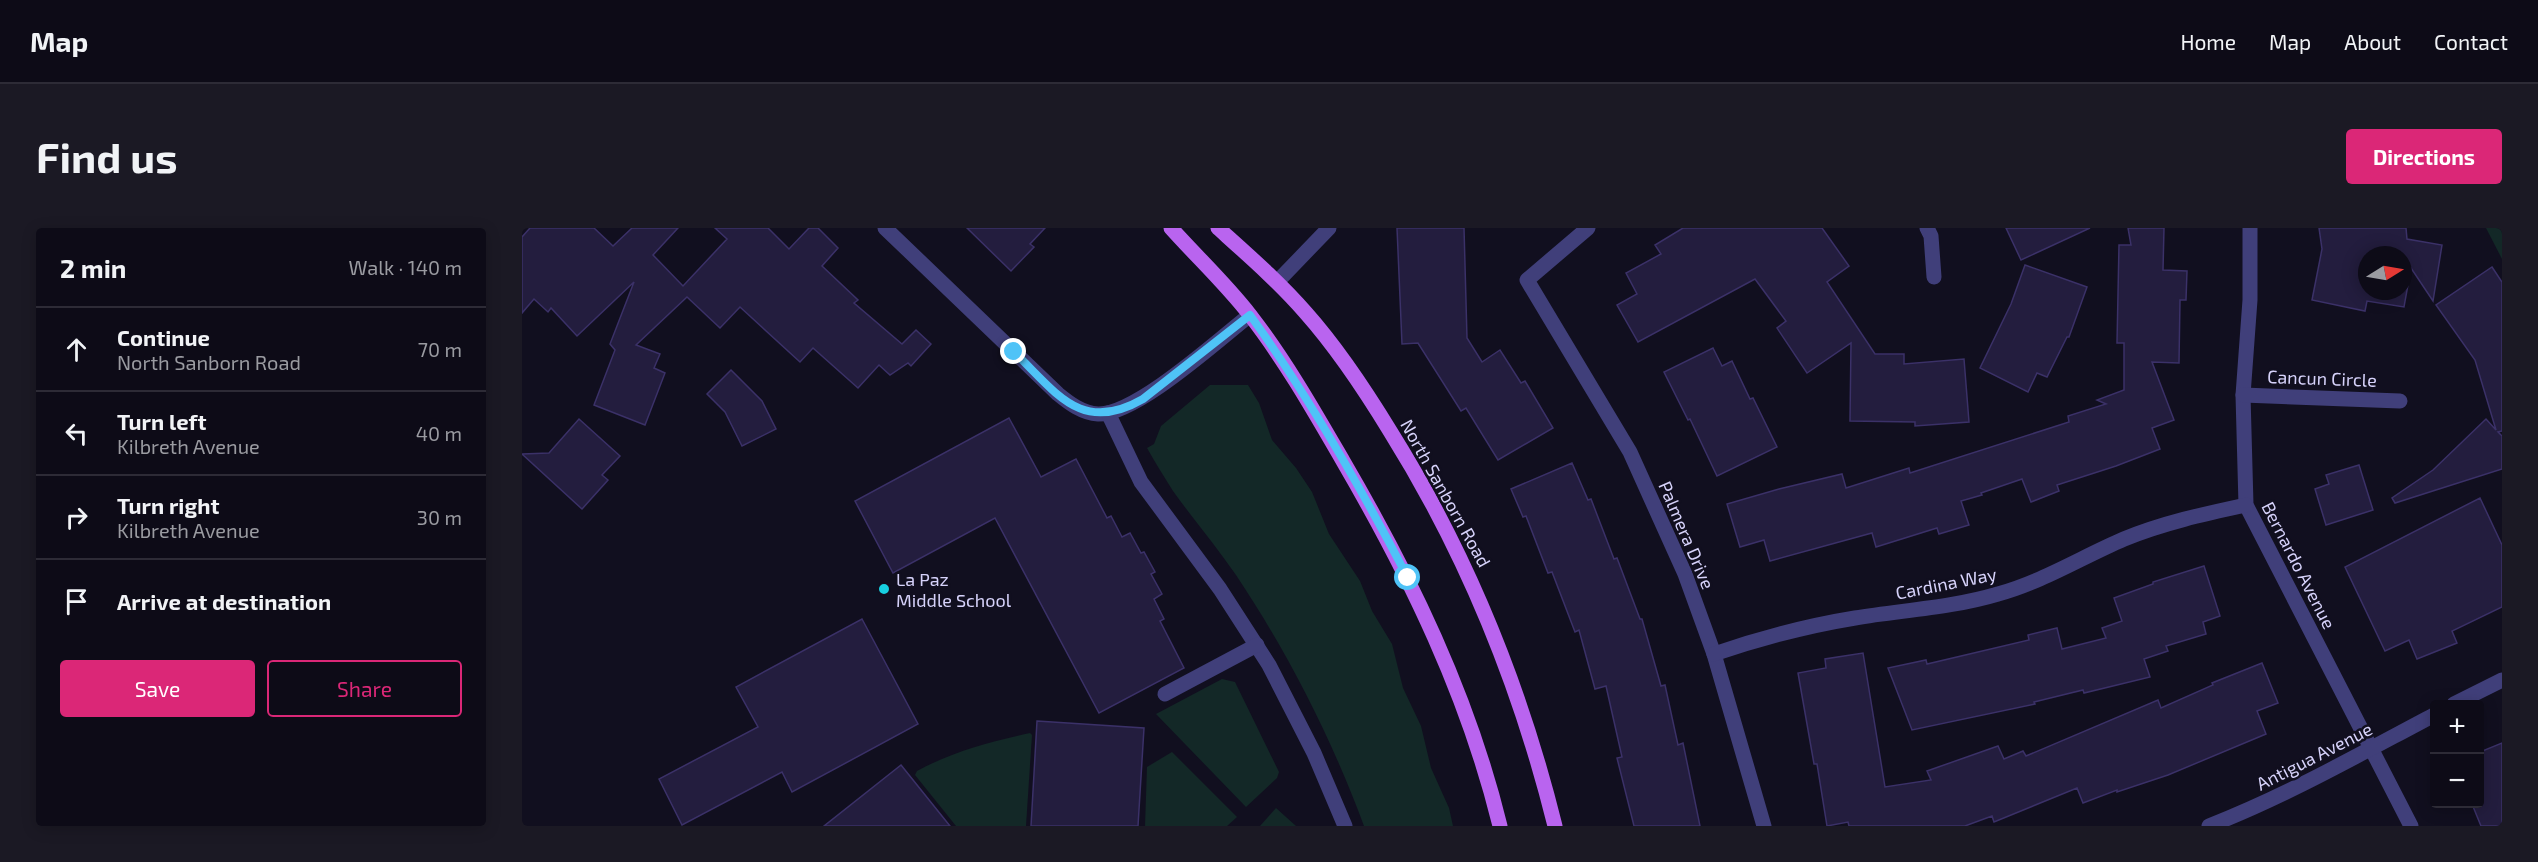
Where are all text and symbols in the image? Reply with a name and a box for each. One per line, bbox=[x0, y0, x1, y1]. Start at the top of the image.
text: Map bbox=[30, 24, 88, 58]
text: Home bbox=[2180, 29, 2236, 54]
text: Map bbox=[2269, 29, 2311, 54]
text: About bbox=[2344, 29, 2401, 54]
text: Contact bbox=[2434, 29, 2508, 54]
button: Directions bbox=[2346, 129, 2502, 184]
text: Find us bbox=[36, 131, 178, 181]
north arrow bbox=[2358, 246, 2412, 300]
text: 2 min bbox=[60, 252, 126, 283]
text: Walk · 140 m bbox=[348, 255, 462, 279]
text: Continue bbox=[117, 324, 210, 350]
icon: ahead bbox=[60, 333, 93, 366]
text: 70 m bbox=[418, 337, 462, 361]
route end bbox=[1000, 338, 1026, 364]
text: North Sanborn Road bbox=[117, 350, 301, 374]
street label: Cancun Circle bbox=[2267, 365, 2377, 391]
text: Turn left bbox=[117, 408, 206, 434]
street label: North Sanborn Road bbox=[1396, 415, 1496, 571]
icon: left bbox=[60, 417, 93, 450]
text: 40 m bbox=[416, 421, 462, 445]
text: Kilbreth Avenue bbox=[117, 434, 260, 458]
street label: Palmera Drive bbox=[1654, 478, 1720, 592]
text: Turn right bbox=[117, 492, 219, 518]
street label: Bernardo Avenue bbox=[2257, 498, 2341, 632]
icon: right bbox=[60, 501, 93, 534]
text: 30 m bbox=[417, 505, 462, 529]
text: Kilbreth Avenue bbox=[117, 518, 260, 542]
street label: Cardina Way bbox=[1894, 562, 1999, 604]
route start bbox=[1394, 564, 1420, 590]
place label: La Paz Middle School bbox=[896, 568, 1012, 611]
marker: La Paz Middle School bbox=[877, 582, 891, 596]
icon: arrive bbox=[60, 585, 93, 618]
text: Arrive at destination bbox=[117, 588, 331, 614]
button: Save bbox=[60, 660, 255, 717]
button: Share bbox=[267, 660, 462, 717]
map controls bbox=[2430, 700, 2484, 808]
button: + bbox=[2430, 700, 2484, 754]
street label: Antigua Avenue bbox=[2252, 717, 2376, 795]
button: − bbox=[2430, 754, 2484, 808]

